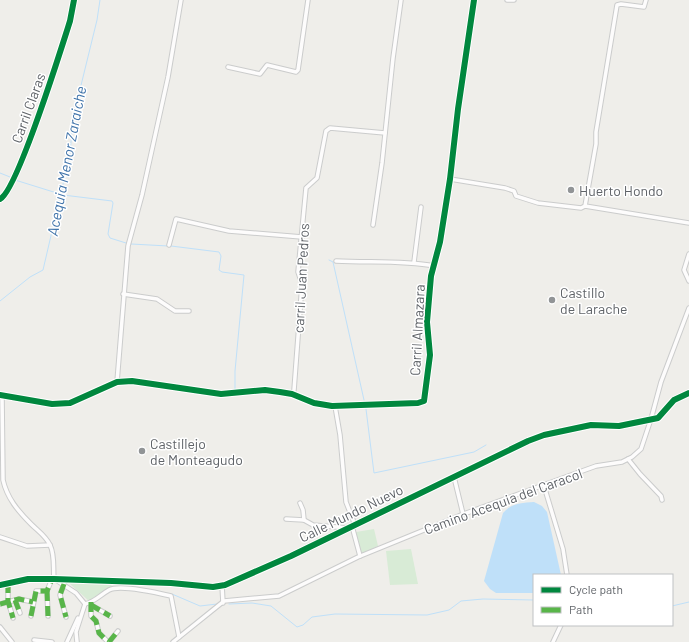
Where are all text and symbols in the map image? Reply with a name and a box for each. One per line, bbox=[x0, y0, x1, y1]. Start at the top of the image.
street label: Carril Claras bbox=[7, 70, 49, 145]
water label: Acequia Menor Zaraiche bbox=[43, 84, 89, 237]
place label: Huerto Hondo bbox=[579, 182, 663, 199]
marker: Huerto Hondo bbox=[566, 185, 576, 195]
street label: carril Juan Pedros bbox=[290, 222, 312, 333]
street label: Carril Almazara bbox=[406, 284, 428, 376]
place label: Castillo de Larache bbox=[560, 284, 627, 317]
marker: Castillo de Larache bbox=[547, 295, 557, 305]
place label: Castillejo de Monteagudo bbox=[150, 435, 243, 468]
marker: Castillejo de Monteagudo bbox=[137, 446, 147, 456]
street label: Camino Acequia del Caracol bbox=[421, 464, 585, 538]
street label: Calle Mundo Nuevo bbox=[296, 480, 406, 546]
legend bbox=[533, 574, 673, 626]
text: Cycle path bbox=[569, 582, 623, 596]
text: Path bbox=[569, 602, 593, 616]

